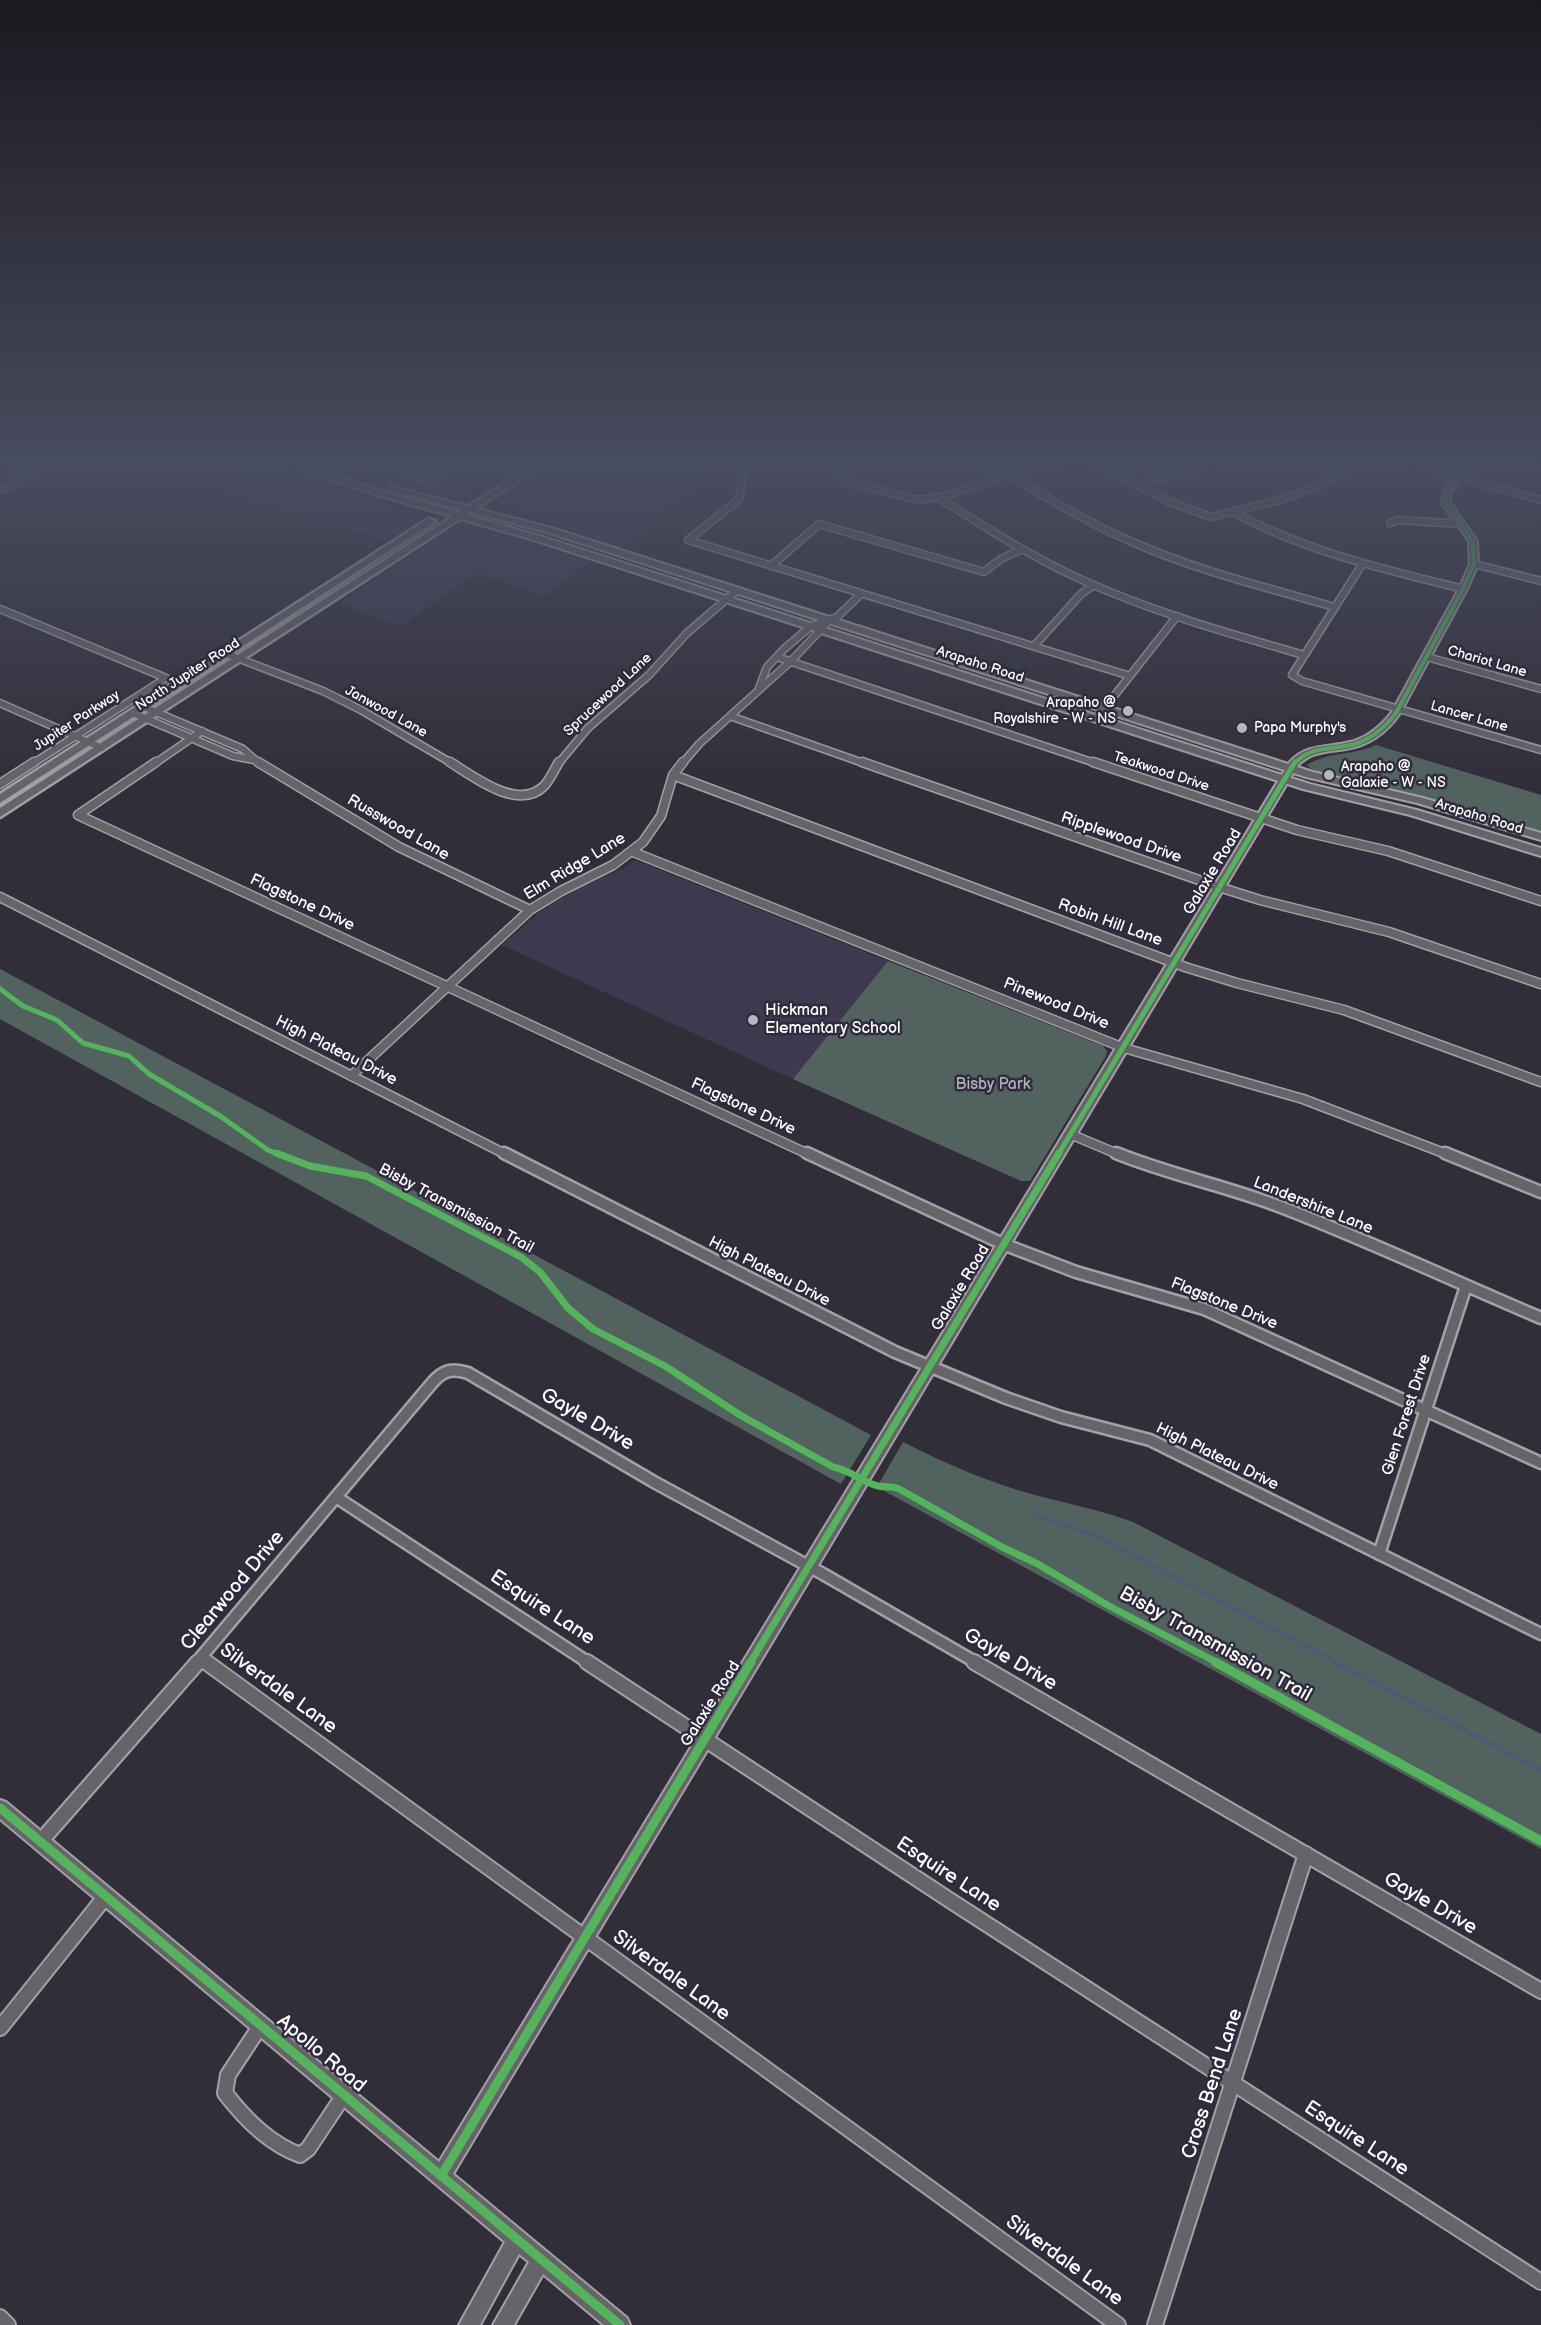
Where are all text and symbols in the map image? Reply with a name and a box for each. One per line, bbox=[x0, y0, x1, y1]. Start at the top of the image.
street label: North Jupiter Road bbox=[133, 635, 243, 715]
street label: Arapaho Road bbox=[934, 643, 1026, 687]
street label: Chariot Lane bbox=[1445, 643, 1529, 681]
street label: Sprucewood Lane bbox=[561, 650, 655, 740]
street label: Janwood Lane bbox=[342, 682, 430, 742]
street label: Jupiter Parkway bbox=[31, 687, 123, 755]
place label: Arapaho @ Royalshire - W - NS bbox=[993, 695, 1116, 728]
street label: Lancer Lane bbox=[1428, 698, 1510, 736]
marker: Arapaho @ Royalshire - W - NS bbox=[1121, 704, 1135, 718]
place label: Papa Murphy's bbox=[1254, 720, 1346, 736]
marker: Papa Murphy's bbox=[1235, 721, 1249, 735]
street label: Teakwood Drive bbox=[1111, 749, 1211, 795]
place label: Arapaho @ Galaxie - W - NS bbox=[1341, 759, 1446, 792]
marker: Arapaho @ Galaxie - W - NS bbox=[1322, 768, 1336, 782]
street label: Russwood Lane bbox=[344, 791, 452, 865]
street label: Arapaho Road bbox=[1433, 796, 1525, 838]
street label: Ripplewood Drive bbox=[1058, 808, 1184, 868]
street label: Galaxie Road bbox=[1180, 825, 1246, 919]
street label: Elm Ridge Lane bbox=[521, 829, 629, 905]
street label: Flagstone Drive bbox=[247, 870, 357, 936]
street label: Robin Hill Lane bbox=[1055, 895, 1165, 951]
street label: Pinewood Drive bbox=[1000, 974, 1112, 1034]
place label: Hickman Elementary School bbox=[765, 1001, 901, 1039]
street label: High Plateau Drive bbox=[272, 1012, 400, 1090]
marker: Hickman Elementary School bbox=[746, 1013, 760, 1027]
street label: Flagstone Drive bbox=[688, 1074, 798, 1140]
park label: Bisby Park bbox=[955, 1075, 1031, 1095]
street label: Bisby Transmission Trail bbox=[375, 1160, 537, 1258]
street label: Landershire Lane bbox=[1250, 1173, 1376, 1239]
street label: High Plateau Drive bbox=[705, 1233, 833, 1311]
street label: Galaxie Road bbox=[928, 1241, 994, 1335]
street label: Flagstone Drive bbox=[1168, 1274, 1280, 1334]
street label: Glen Forest Drive bbox=[1378, 1352, 1436, 1478]
street label: Gayle Drive bbox=[536, 1384, 638, 1456]
street label: High Plateau Drive bbox=[1152, 1419, 1282, 1495]
street label: Clearwood Drive bbox=[176, 1526, 290, 1656]
street label: Esquire Lane bbox=[485, 1565, 599, 1651]
street label: Bisby Transmission Trail bbox=[1115, 1582, 1315, 1708]
street label: Gayle Drive bbox=[959, 1624, 1061, 1696]
street label: Silverdale Lane bbox=[215, 1638, 341, 1740]
street label: Galaxie Road bbox=[677, 1658, 745, 1750]
street label: Esquire Lane bbox=[891, 1832, 1005, 1918]
street label: Gayle Drive bbox=[1379, 1868, 1481, 1940]
street label: Silverdale Lane bbox=[608, 1925, 734, 2027]
street label: Cross Bend Lane bbox=[1177, 2006, 1249, 2162]
street label: Apollo Road bbox=[272, 2010, 370, 2098]
street label: Esquire Lane bbox=[1299, 2096, 1413, 2182]
street label: Silverdale Lane bbox=[1001, 2210, 1127, 2312]

